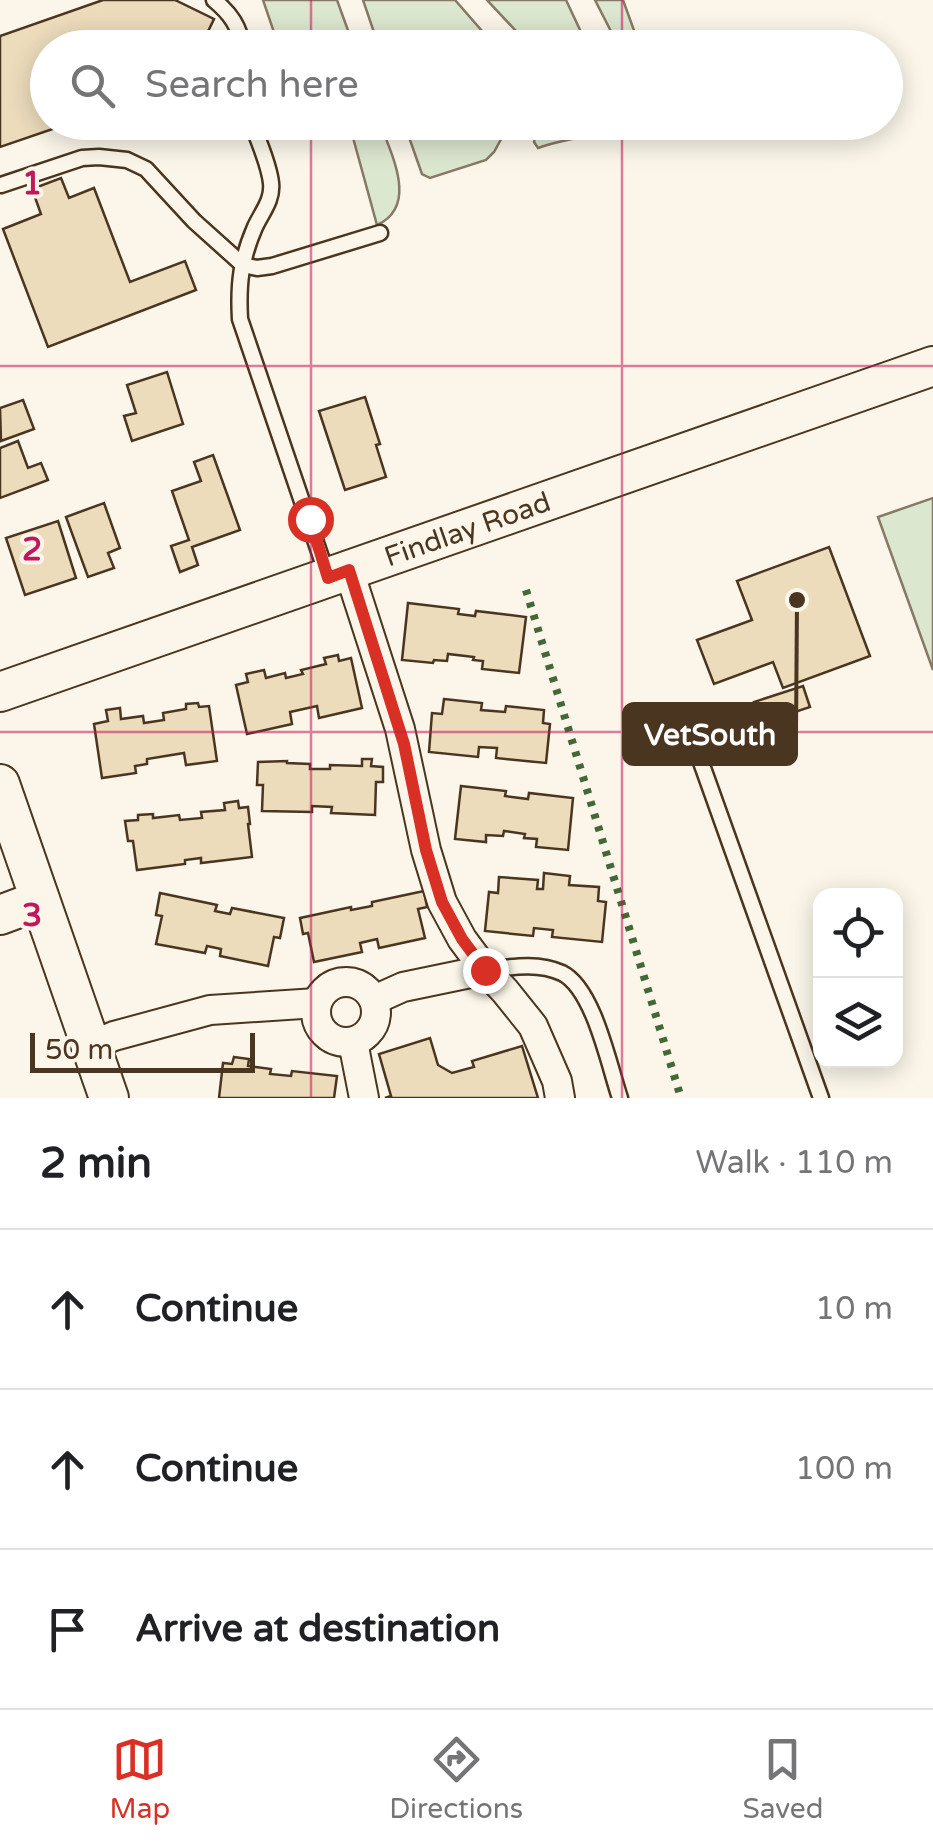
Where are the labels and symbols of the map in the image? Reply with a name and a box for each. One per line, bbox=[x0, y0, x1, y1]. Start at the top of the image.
text: 1 bbox=[22, 165, 42, 203]
street label: Findlay Road bbox=[380, 485, 555, 574]
route start bbox=[288, 497, 334, 543]
text: 2 bbox=[22, 531, 42, 569]
callout: VetSouth bbox=[624, 704, 796, 764]
text: VetSouth bbox=[644, 717, 776, 754]
text: 3 bbox=[22, 897, 42, 935]
route end bbox=[463, 948, 509, 994]
scale bar bbox=[30, 1028, 255, 1072]

